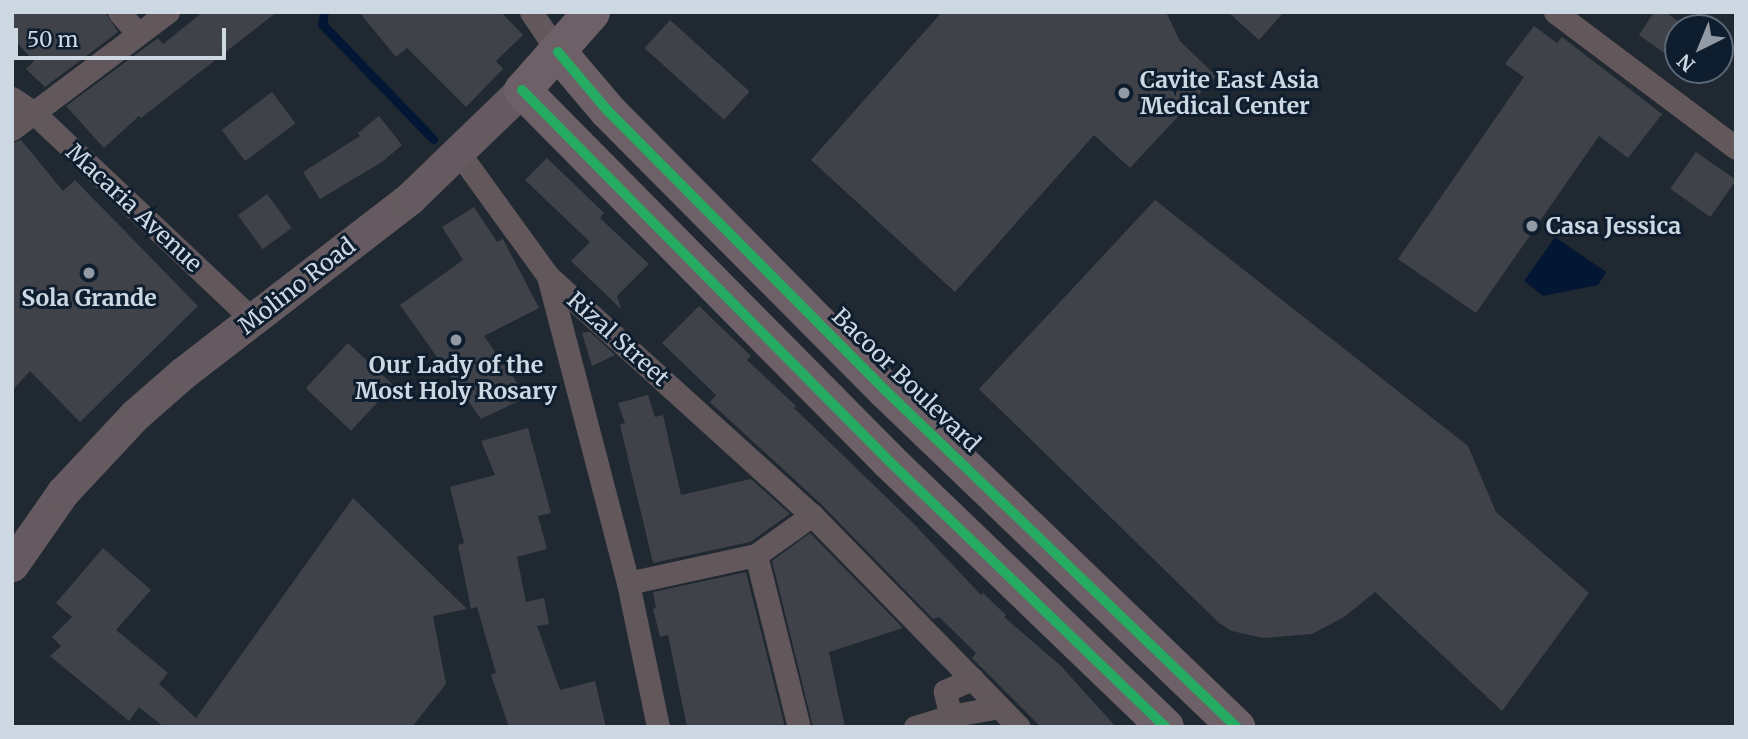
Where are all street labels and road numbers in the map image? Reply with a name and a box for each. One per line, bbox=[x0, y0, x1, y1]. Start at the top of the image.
street label: Macaria Avenue bbox=[60, 138, 208, 278]
street label: Molino Road bbox=[233, 232, 361, 340]
street label: Rizal Street bbox=[561, 286, 675, 392]
street label: Bacoor Boulevard bbox=[826, 302, 986, 458]

